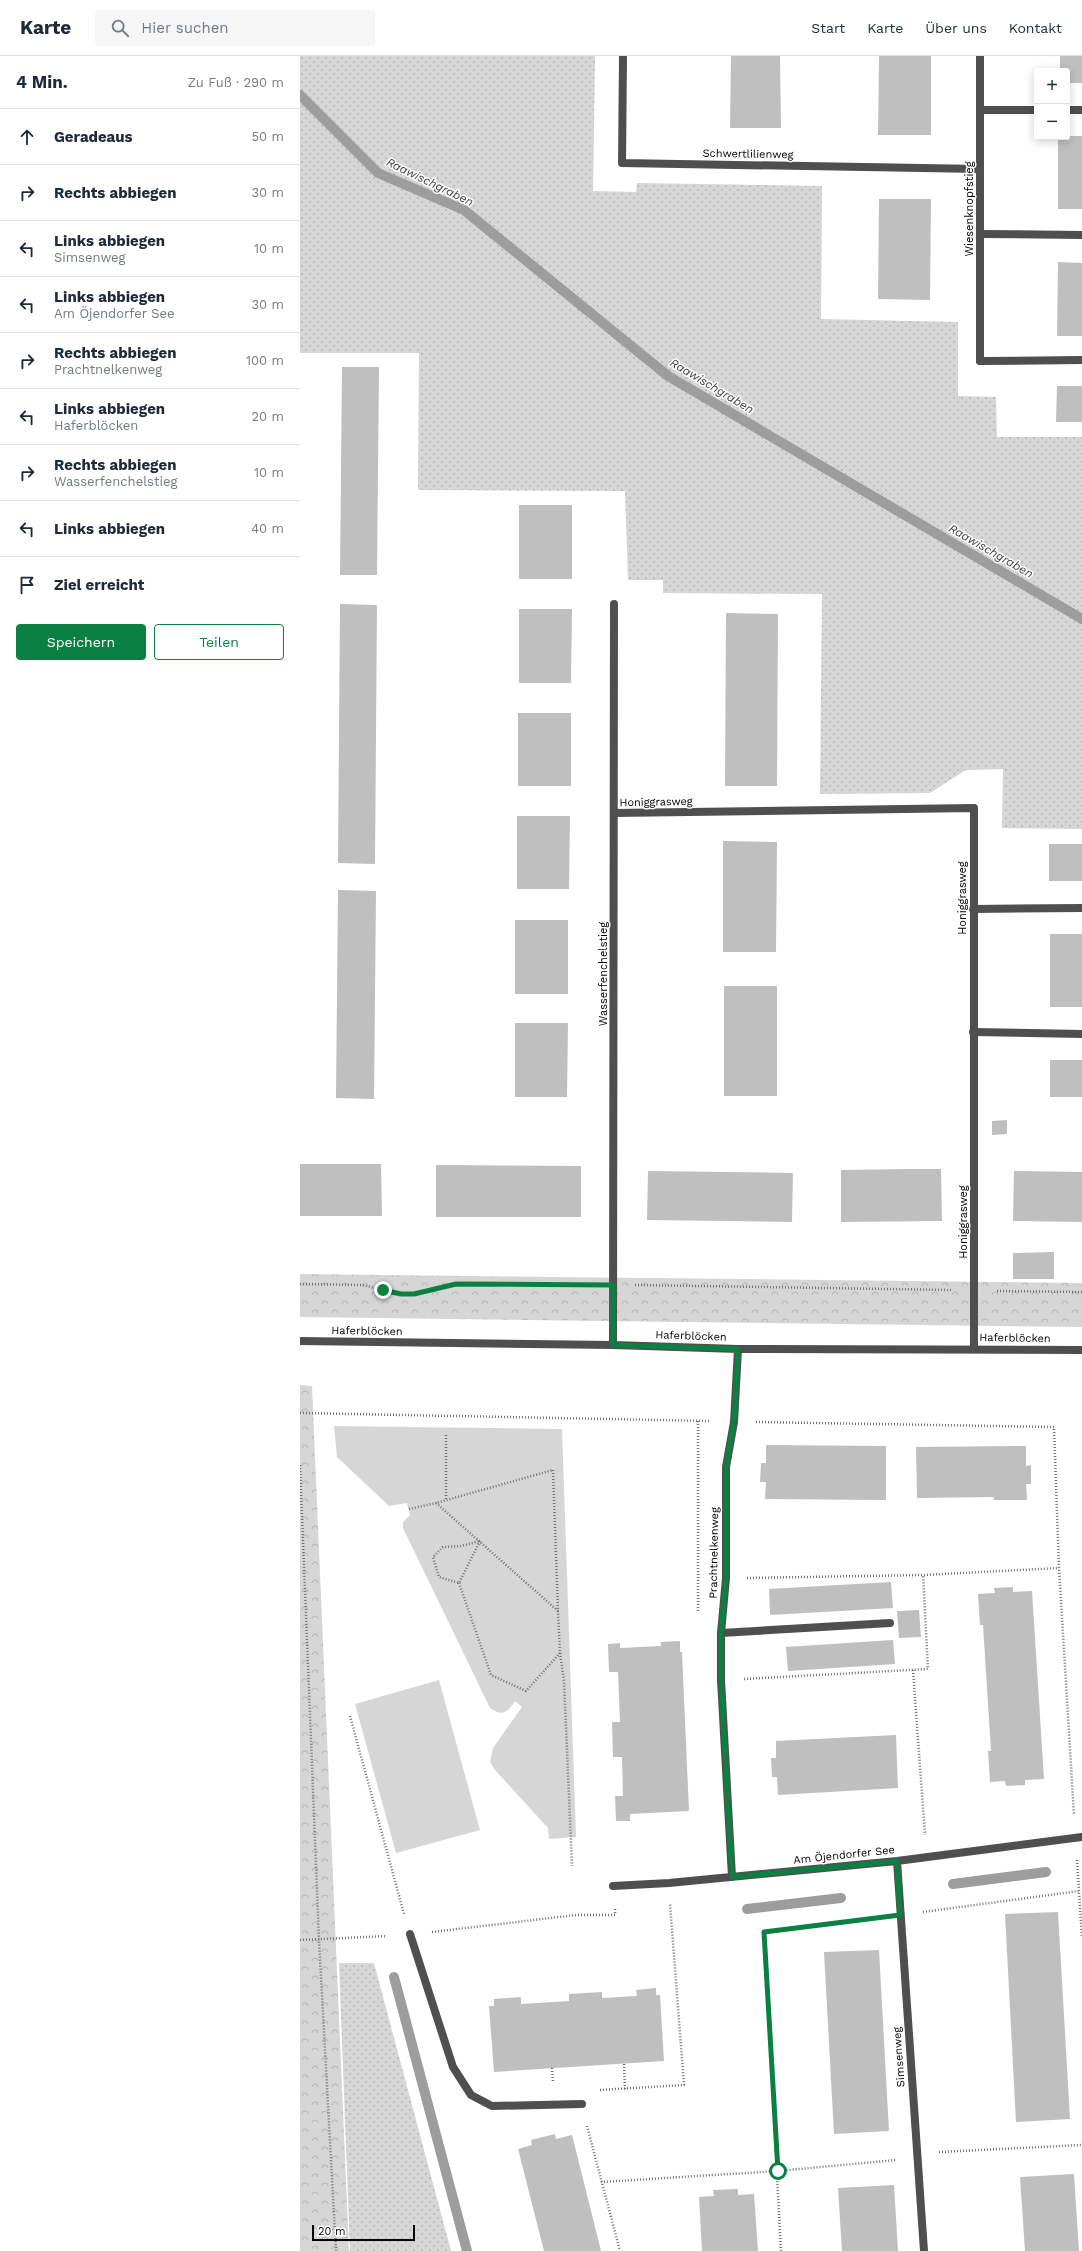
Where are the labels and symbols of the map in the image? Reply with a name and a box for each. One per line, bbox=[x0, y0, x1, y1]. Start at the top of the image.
street label: Schwertlilienweg bbox=[702, 147, 794, 161]
water label: Raawischgraben bbox=[384, 155, 476, 209]
street label: Wiesenknopfstieg bbox=[963, 161, 976, 257]
water label: Raawischgraben bbox=[668, 355, 756, 417]
water label: Raawischgraben bbox=[946, 521, 1036, 581]
street label: Honiggrasweg bbox=[619, 795, 693, 809]
street label: Honiggrasweg bbox=[956, 861, 969, 935]
street label: Wasserfenchelstieg bbox=[597, 922, 610, 1026]
street label: Honiggrasweg bbox=[957, 1185, 970, 1259]
route end bbox=[374, 1281, 392, 1299]
street label: Haferblöcken bbox=[331, 1324, 403, 1338]
street label: Haferblöcken bbox=[655, 1328, 727, 1344]
street label: Haferblöcken bbox=[979, 1331, 1051, 1345]
street label: Prachtnelkenweg bbox=[707, 1507, 721, 1599]
street label: Am Öjendorfer See bbox=[793, 1842, 895, 1867]
street label: Simsenweg bbox=[890, 2026, 908, 2088]
route start bbox=[769, 2162, 787, 2180]
scale bar bbox=[312, 2223, 415, 2242]

